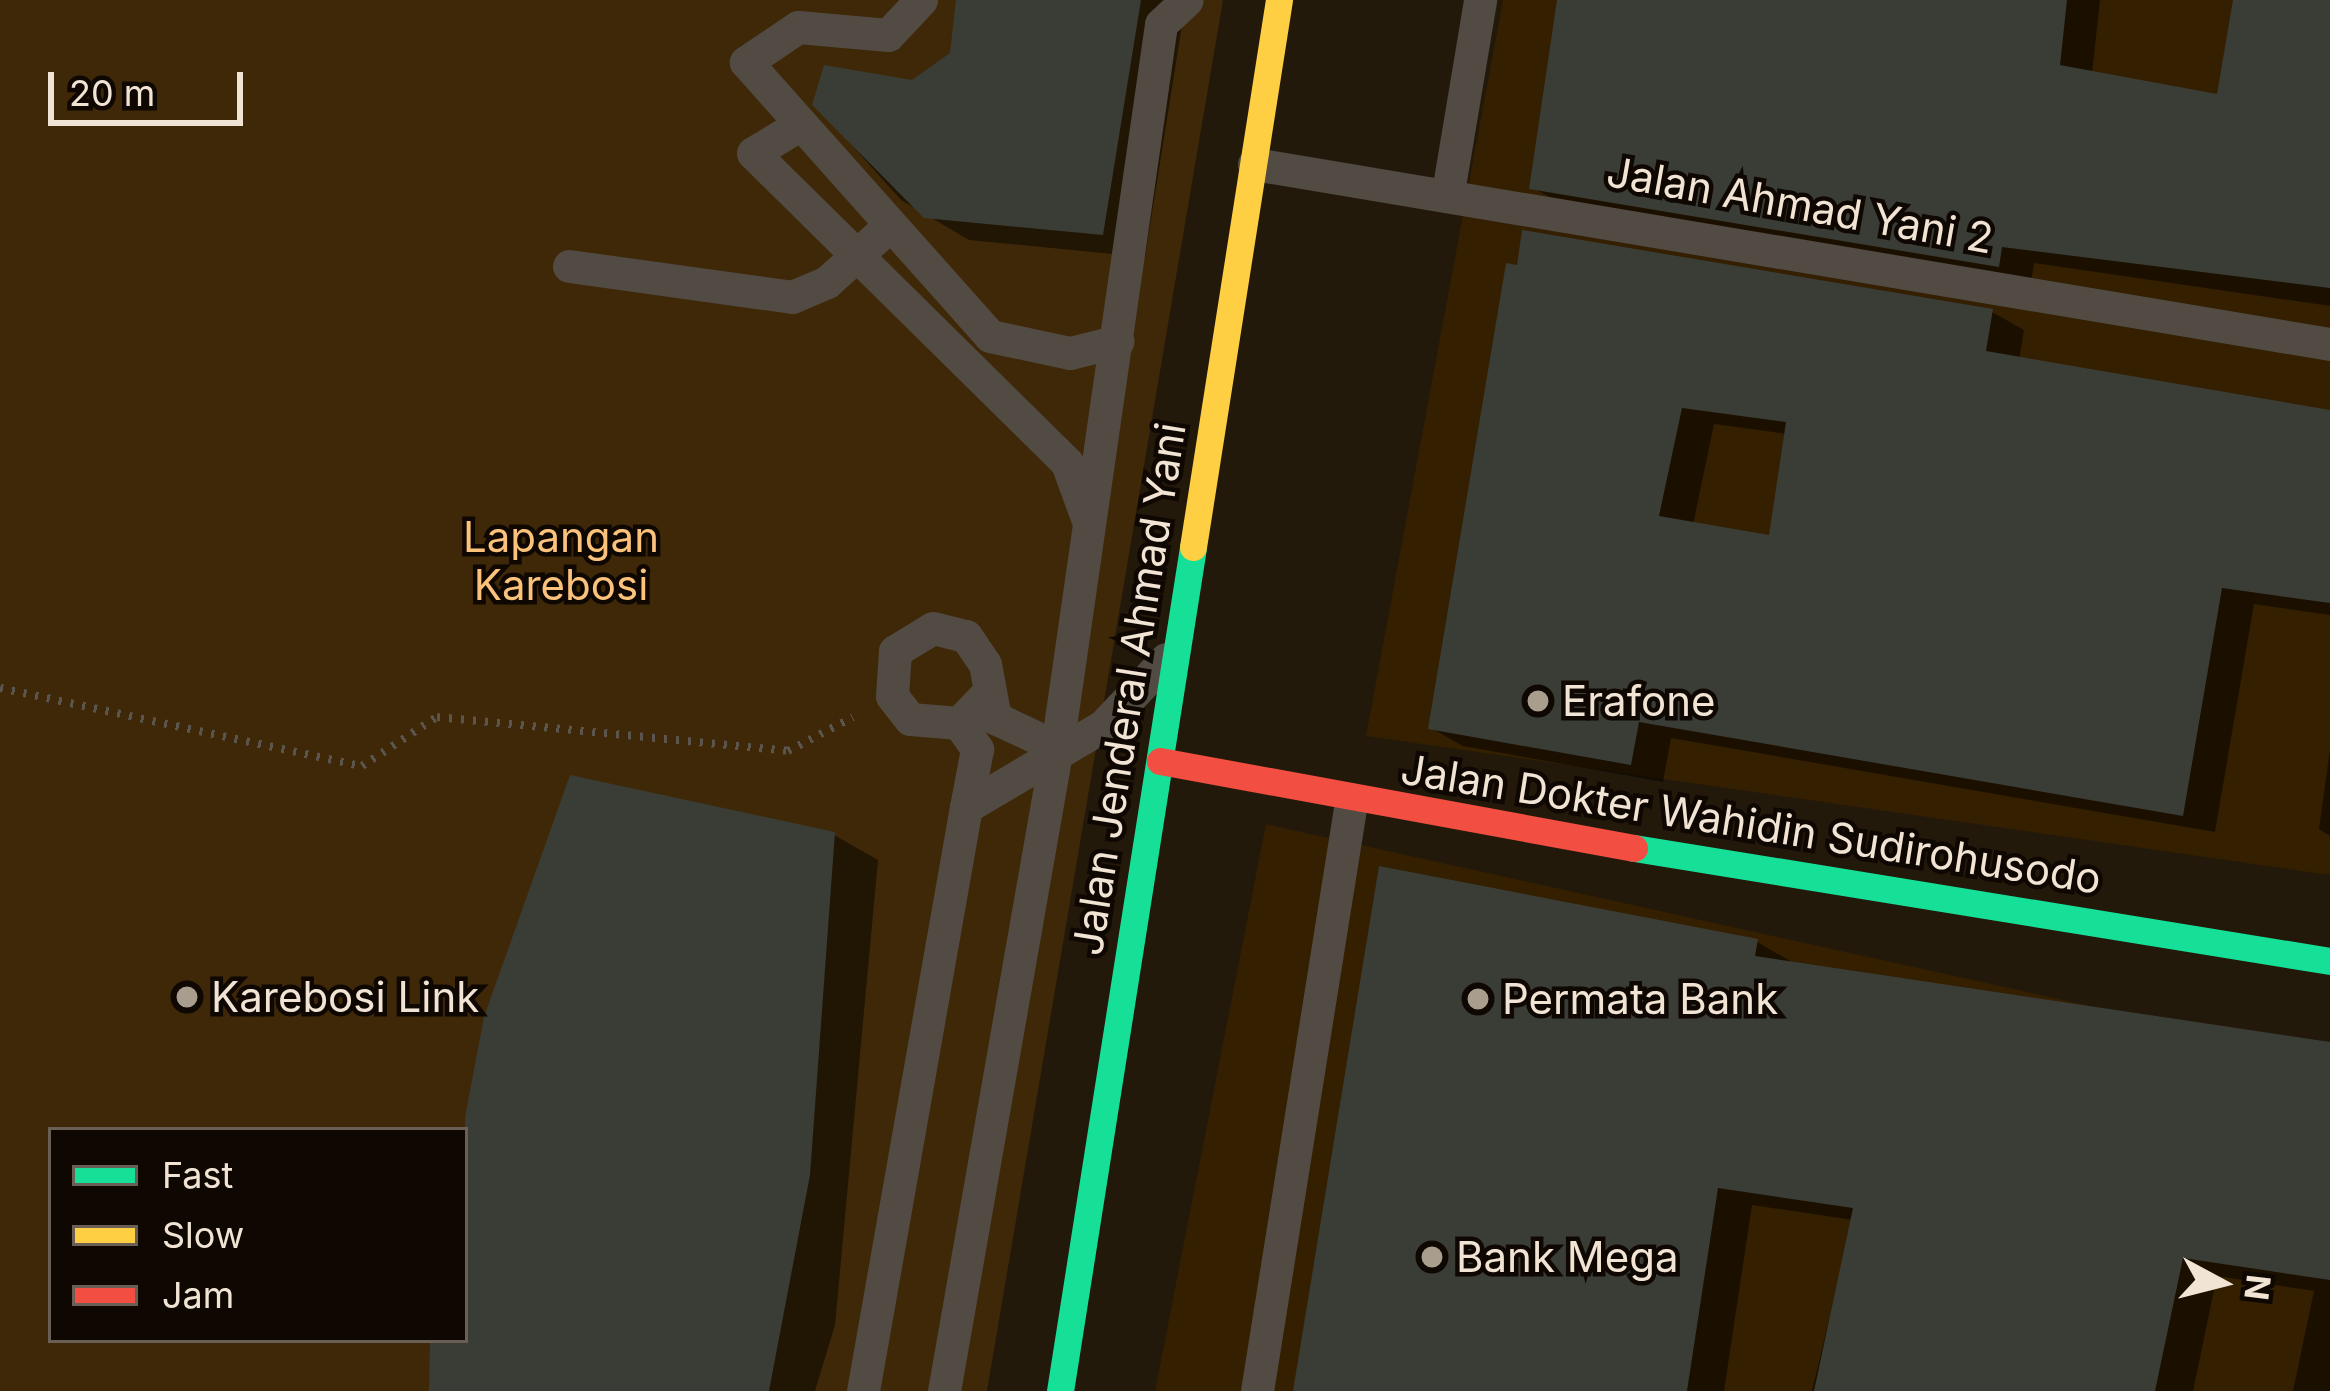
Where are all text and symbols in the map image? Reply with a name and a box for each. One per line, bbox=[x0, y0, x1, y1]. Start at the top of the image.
scale bar bbox=[54, 48, 249, 122]
text: 20 m bbox=[69, 71, 155, 115]
street label: Jalan Ahmad Yani 2 bbox=[1603, 146, 1997, 264]
street label: Jalan Jenderal Ahmad Yani bbox=[1062, 419, 1196, 959]
park label: Lapangan Karebosi bbox=[463, 512, 659, 610]
place label: Erafone bbox=[1562, 676, 1715, 726]
marker: Erafone bbox=[1525, 688, 1551, 714]
street label: Jalan Dokter Wahidin Sudirohusodo bbox=[1397, 744, 2105, 904]
place label: Karebosi Link bbox=[211, 972, 479, 1022]
place label: Permata Bank bbox=[1502, 974, 1778, 1024]
marker: Karebosi Link bbox=[174, 984, 200, 1010]
marker: Permata Bank bbox=[1465, 986, 1491, 1012]
legend bbox=[48, 1127, 468, 1343]
text: Fast bbox=[162, 1153, 233, 1197]
text: Slow bbox=[162, 1213, 244, 1257]
north arrow bbox=[2162, 1223, 2282, 1343]
place label: Bank Mega bbox=[1456, 1232, 1679, 1282]
marker: Bank Mega bbox=[1419, 1244, 1445, 1270]
text: N bbox=[2236, 1272, 2279, 1302]
text: Jam bbox=[162, 1273, 234, 1317]

